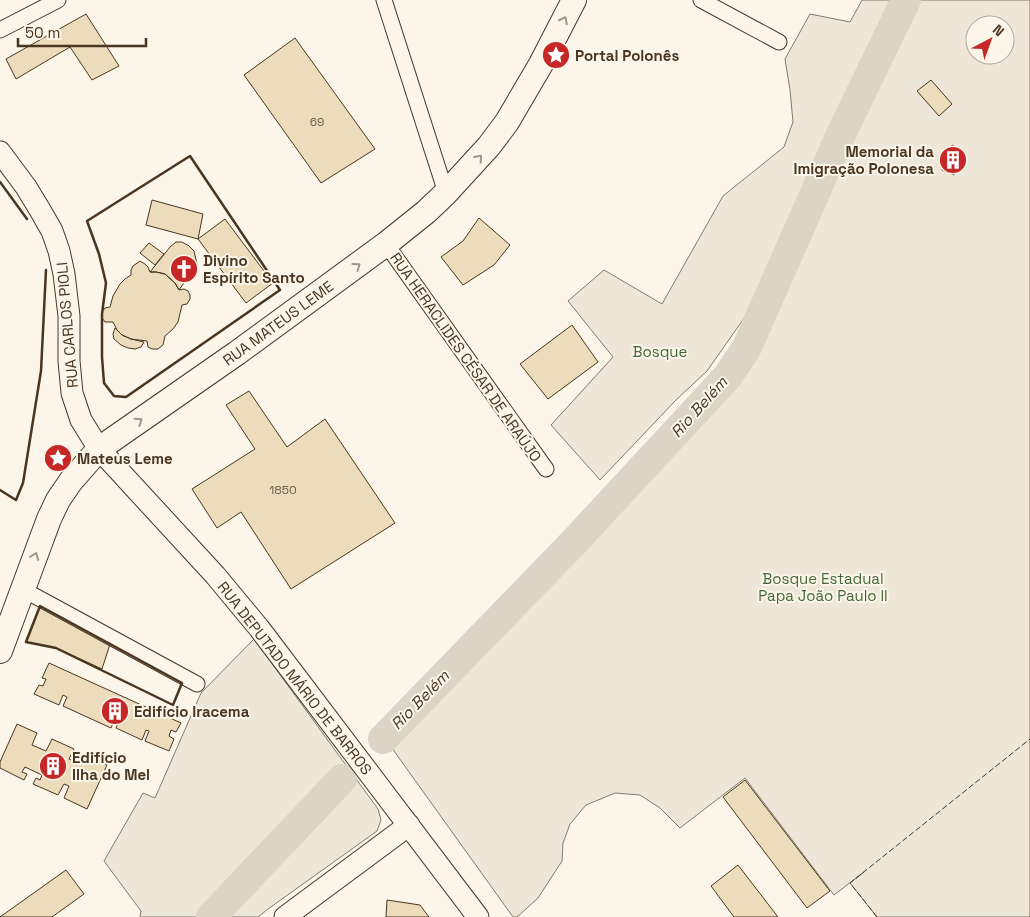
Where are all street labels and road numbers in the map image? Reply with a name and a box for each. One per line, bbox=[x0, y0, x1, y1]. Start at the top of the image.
street label: RUA HERACLIDES CÉSAR DE ARAÚJO bbox=[386, 249, 546, 465]
street label: RUA CARLOS PIOLI bbox=[52, 261, 82, 389]
street label: RUA MATEUS LEME bbox=[219, 277, 337, 369]
street label: RUA DEPUTADO MÁRIO DE BARROS bbox=[214, 578, 376, 778]

